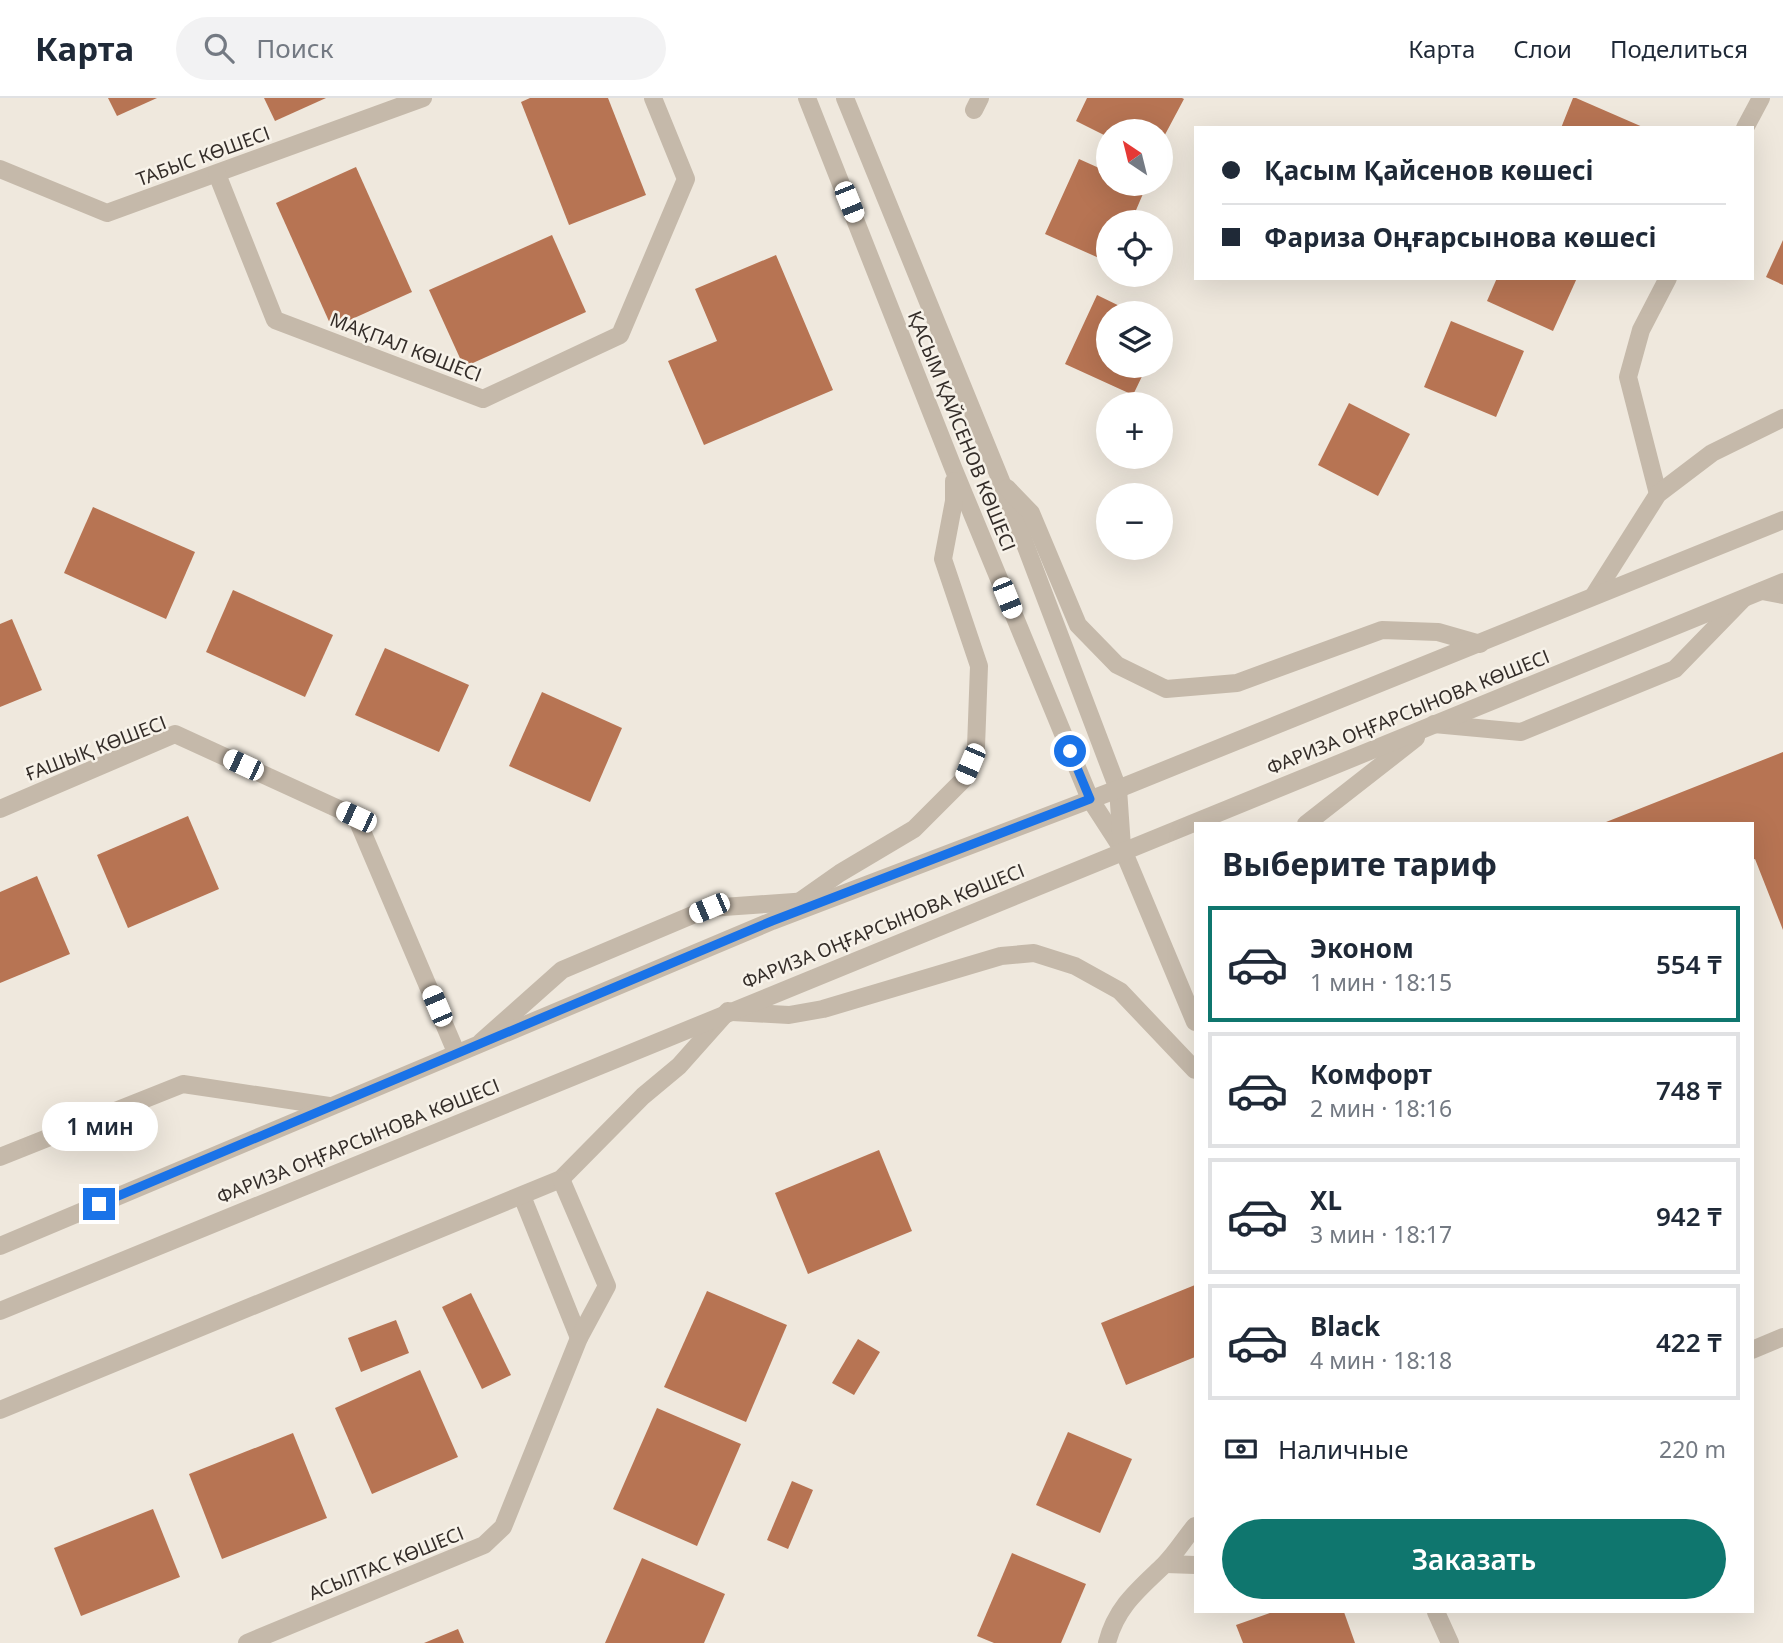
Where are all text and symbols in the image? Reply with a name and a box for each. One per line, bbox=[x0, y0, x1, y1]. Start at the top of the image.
search box bbox=[176, 17, 666, 80]
text: Карта bbox=[35, 26, 134, 71]
icon: search bbox=[200, 29, 238, 67]
text: Поиск bbox=[256, 30, 333, 66]
text: Карта bbox=[1408, 32, 1475, 65]
text: Слои bbox=[1513, 32, 1572, 65]
text: Поделиться bbox=[1610, 32, 1748, 65]
north arrow bbox=[1096, 119, 1172, 196]
map controls bbox=[1096, 119, 1173, 560]
street label: ТАБЫС КӨШЕСІ bbox=[133, 120, 273, 192]
text: Қасым Қайсенов көшесі bbox=[1264, 152, 1594, 188]
car bbox=[832, 179, 867, 225]
button: locate bbox=[1096, 210, 1173, 287]
text: Фариза Оңғарсынова көшесі bbox=[1264, 219, 1657, 255]
button: layers bbox=[1096, 301, 1173, 378]
street label: МАҚПАЛ КӨШЕСІ bbox=[326, 306, 486, 388]
street label: ҚАСЫМ ҚАЙСЕНОВ КӨШЕСІ bbox=[902, 307, 1022, 555]
button: + bbox=[1096, 392, 1173, 469]
button: − bbox=[1096, 483, 1173, 560]
car bbox=[990, 575, 1025, 621]
street label: ФАРИЗА ОҢҒАРСЫНОВА КӨШЕСІ bbox=[1263, 643, 1553, 781]
street label: ҒАШЫҚ КӨШЕСІ bbox=[22, 709, 170, 787]
route start bbox=[1054, 735, 1086, 767]
car bbox=[953, 741, 988, 787]
car bbox=[220, 747, 267, 783]
car bbox=[333, 799, 380, 835]
text: Выберите тариф bbox=[1222, 842, 1497, 885]
street label: ФАРИЗА ОҢҒАРСЫНОВА КӨШЕСІ bbox=[738, 857, 1028, 995]
car bbox=[686, 890, 733, 926]
text: Эконом bbox=[1310, 930, 1414, 966]
icon: car bbox=[1226, 933, 1289, 996]
text: 554 ₸ bbox=[1656, 946, 1722, 982]
text: 1 мин · 18:15 bbox=[1310, 966, 1452, 998]
car bbox=[420, 983, 455, 1029]
text: Комфорт bbox=[1310, 1056, 1432, 1092]
icon: car bbox=[1226, 1059, 1289, 1122]
street label: ФАРИЗА ОҢҒАРСЫНОВА КӨШЕСІ bbox=[213, 1072, 503, 1210]
text: 748 ₸ bbox=[1656, 1072, 1722, 1108]
text: 2 мин · 18:16 bbox=[1310, 1092, 1452, 1124]
callout: 1 мин bbox=[41, 1102, 157, 1152]
text: 1 мин bbox=[66, 1110, 134, 1142]
text: XL bbox=[1310, 1182, 1342, 1218]
icon: car bbox=[1226, 1185, 1289, 1248]
route end bbox=[83, 1188, 115, 1220]
text: 942 ₸ bbox=[1656, 1198, 1722, 1234]
text: 3 мин · 18:17 bbox=[1310, 1218, 1452, 1250]
text: Black bbox=[1310, 1308, 1380, 1344]
icon: car bbox=[1226, 1311, 1289, 1374]
text: 422 ₸ bbox=[1656, 1324, 1722, 1360]
text: 4 мин · 18:18 bbox=[1310, 1344, 1452, 1376]
icon: cash bbox=[1222, 1430, 1260, 1468]
text: Наличные bbox=[1278, 1431, 1409, 1467]
text: 220 m bbox=[1659, 1433, 1726, 1465]
button: Заказать bbox=[1222, 1519, 1726, 1599]
street label: АСЫЛТАС КӨШЕСІ bbox=[304, 1520, 468, 1606]

